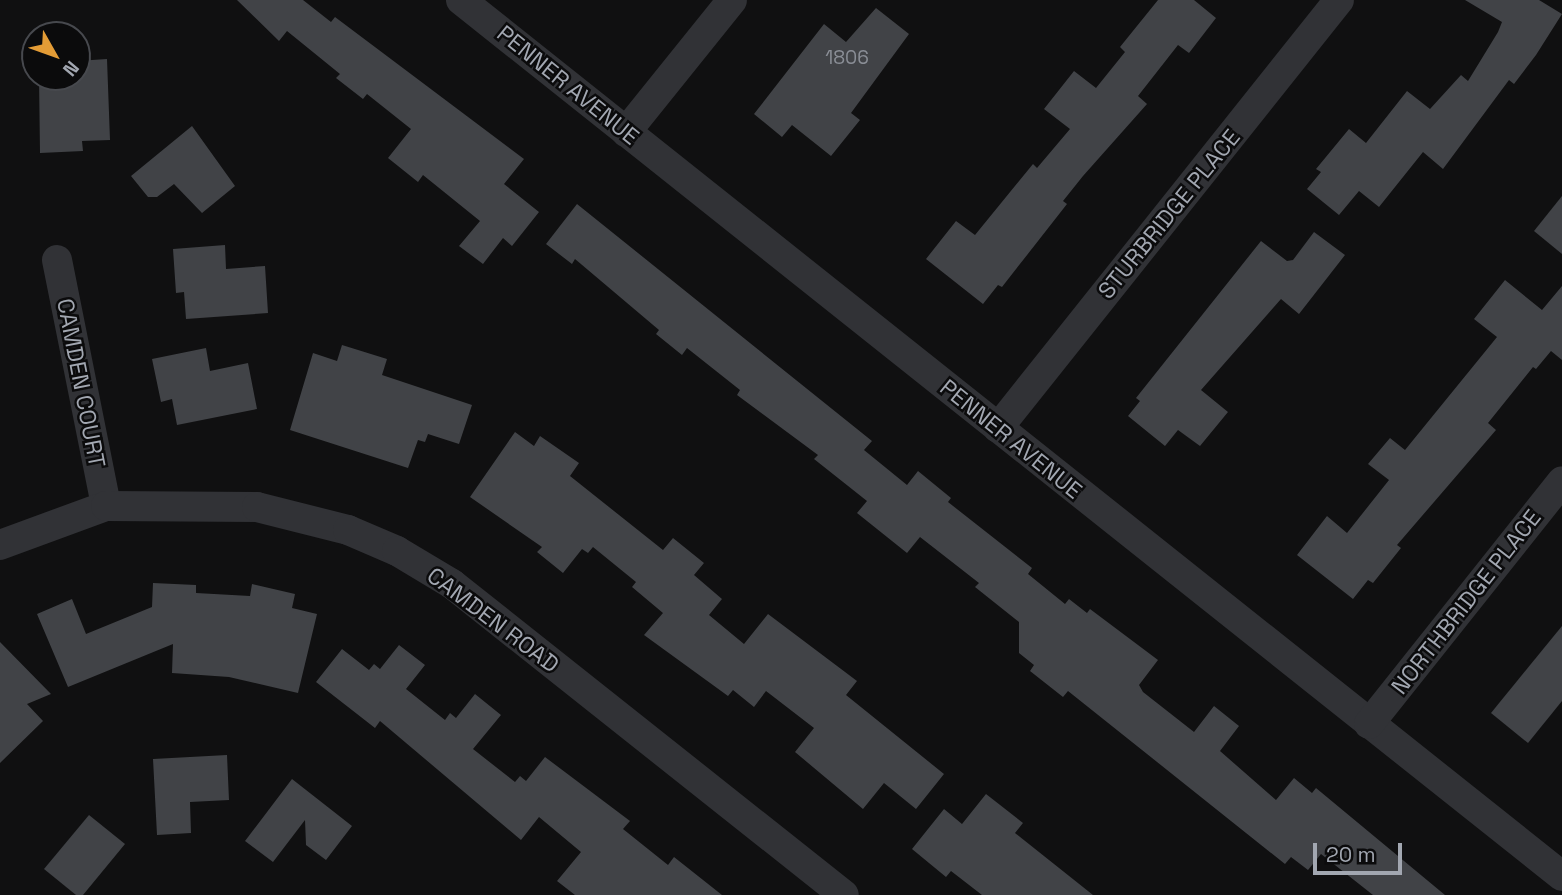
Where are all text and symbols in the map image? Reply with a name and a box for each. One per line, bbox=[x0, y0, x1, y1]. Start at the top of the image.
street label: PENNER AVENUE bbox=[491, 19, 645, 151]
north arrow bbox=[21, 21, 91, 91]
house number: 1806 bbox=[825, 47, 869, 69]
text: N bbox=[57, 56, 85, 81]
street label: STURBRIDGE PLACE bbox=[1092, 124, 1246, 304]
street label: CAMDEN COURT bbox=[51, 296, 111, 470]
street label: PENNER AVENUE bbox=[934, 373, 1088, 505]
street label: NORTHBRIDGE PLACE bbox=[1385, 504, 1547, 700]
street label: CAMDEN ROAD bbox=[422, 561, 564, 679]
scale bar bbox=[1317, 828, 1406, 872]
text: 20 m bbox=[1326, 841, 1376, 868]

